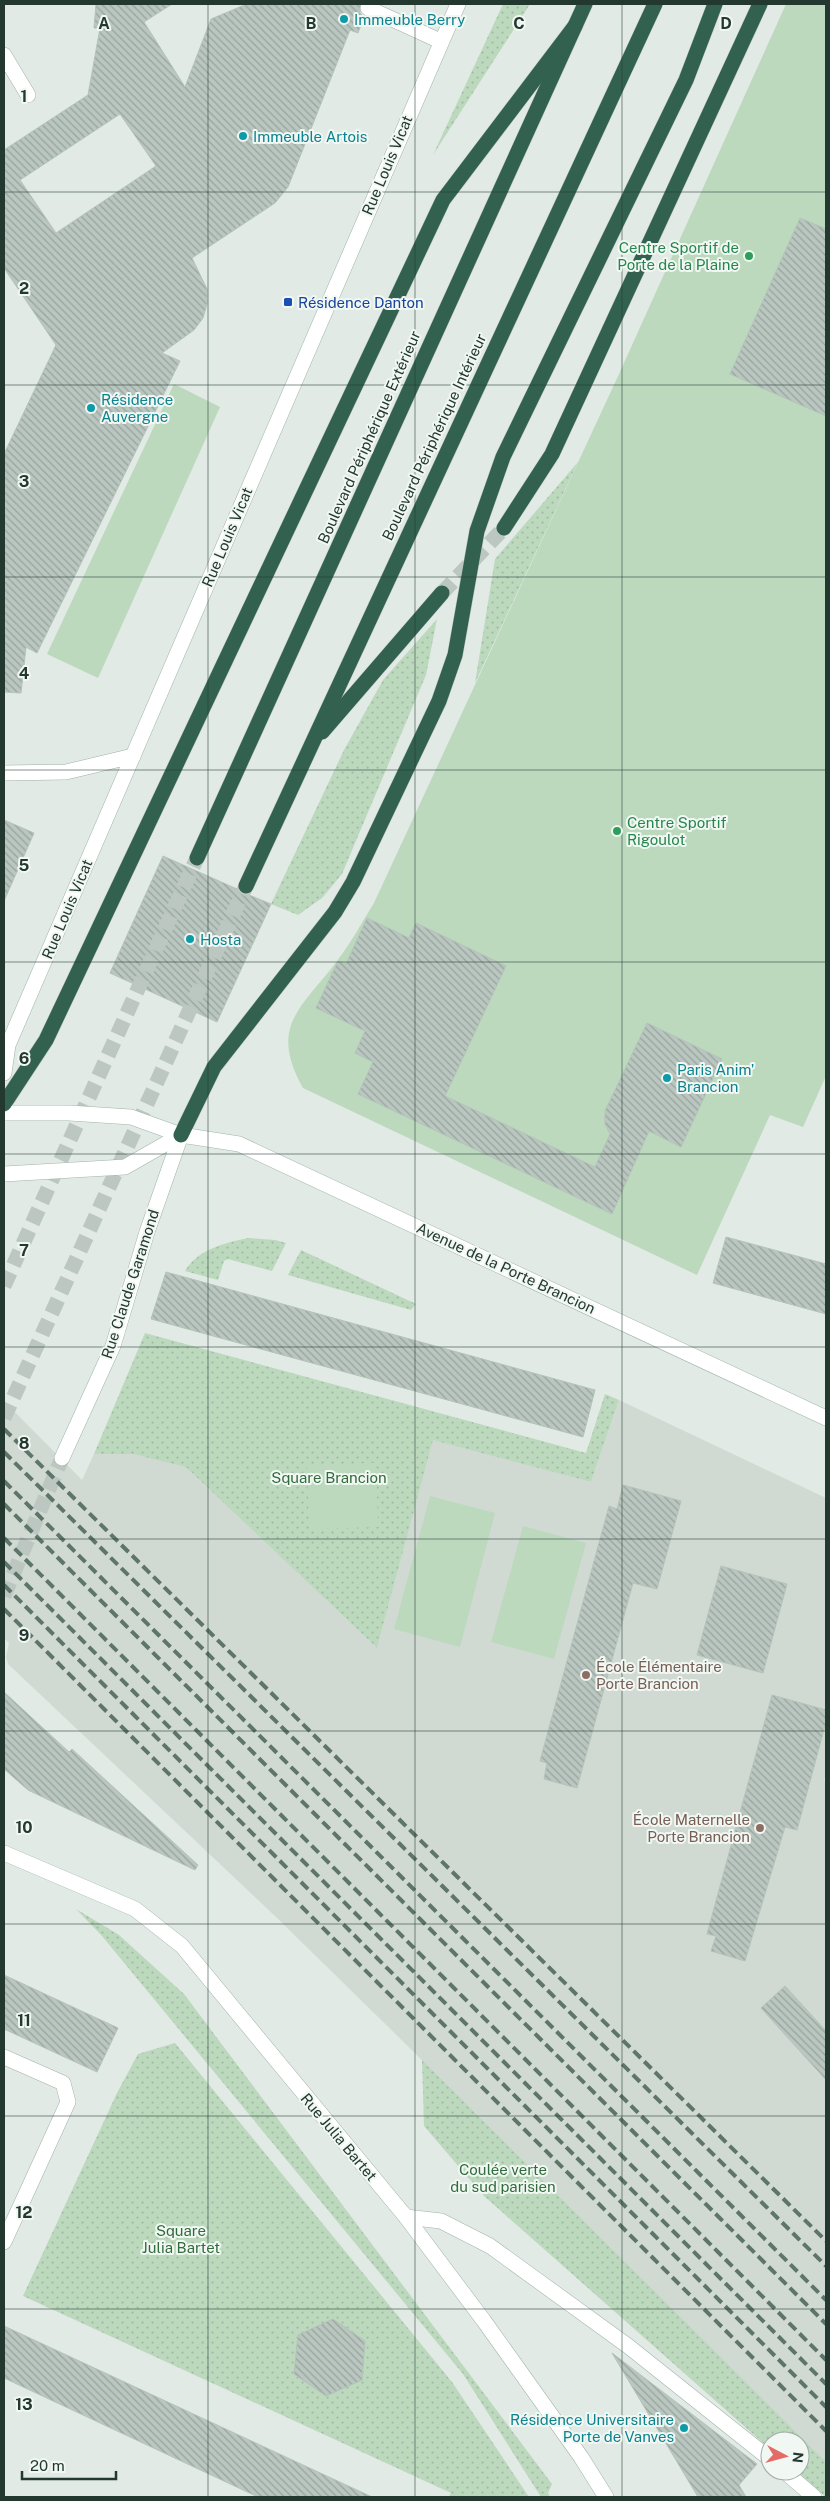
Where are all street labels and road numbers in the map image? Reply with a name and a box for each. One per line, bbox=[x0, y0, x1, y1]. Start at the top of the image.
street label: Rue Louis Vicat bbox=[358, 112, 416, 217]
street label: Boulevard Périphérique Extérieur bbox=[314, 328, 424, 546]
street label: Boulevard Périphérique Intérieur bbox=[378, 331, 490, 543]
street label: Rue Louis Vicat bbox=[198, 484, 256, 589]
street label: Rue Louis Vicat bbox=[38, 856, 96, 961]
street label: Rue Claude Garamond bbox=[98, 1207, 162, 1361]
street label: Avenue de la Porte Brancion bbox=[414, 1219, 598, 1317]
street label: Rue Julia Bartet bbox=[297, 2090, 381, 2184]

